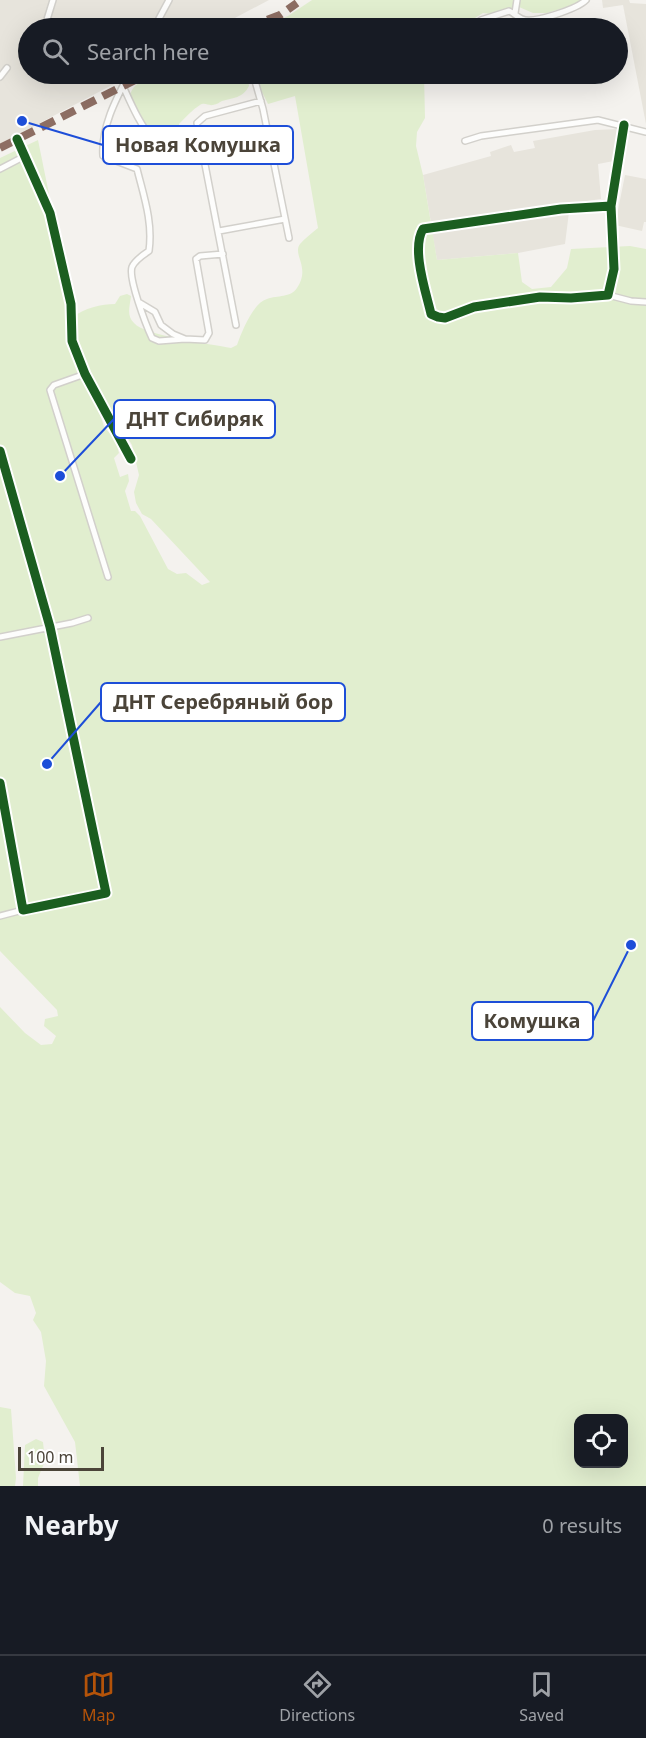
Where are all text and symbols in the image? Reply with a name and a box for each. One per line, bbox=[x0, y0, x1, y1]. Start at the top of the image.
search box bbox=[18, 18, 628, 84]
icon: search bbox=[39, 35, 72, 68]
text: Search here bbox=[87, 36, 209, 66]
callout: Новая Комушка bbox=[103, 126, 293, 164]
text: Новая Комушка bbox=[115, 131, 281, 158]
callout: ДНТ Сибиряк bbox=[114, 400, 275, 438]
text: ДНТ Сибиряк bbox=[127, 405, 264, 432]
callout: ДНТ Серебряный бор bbox=[101, 683, 345, 721]
text: ДНТ Серебряный бор bbox=[113, 688, 333, 715]
callout: Комушка bbox=[472, 1002, 593, 1040]
text: Комушка bbox=[484, 1007, 580, 1034]
map controls bbox=[574, 1414, 628, 1468]
button: locate bbox=[574, 1414, 628, 1468]
scale bar bbox=[18, 1444, 104, 1472]
text: 100 m bbox=[27, 1446, 74, 1468]
text: Nearby bbox=[24, 1507, 119, 1543]
text: 0 results bbox=[542, 1512, 622, 1539]
tab: Map bbox=[82, 1668, 115, 1726]
tab: Directions bbox=[279, 1668, 355, 1726]
tab: Saved bbox=[519, 1668, 564, 1726]

